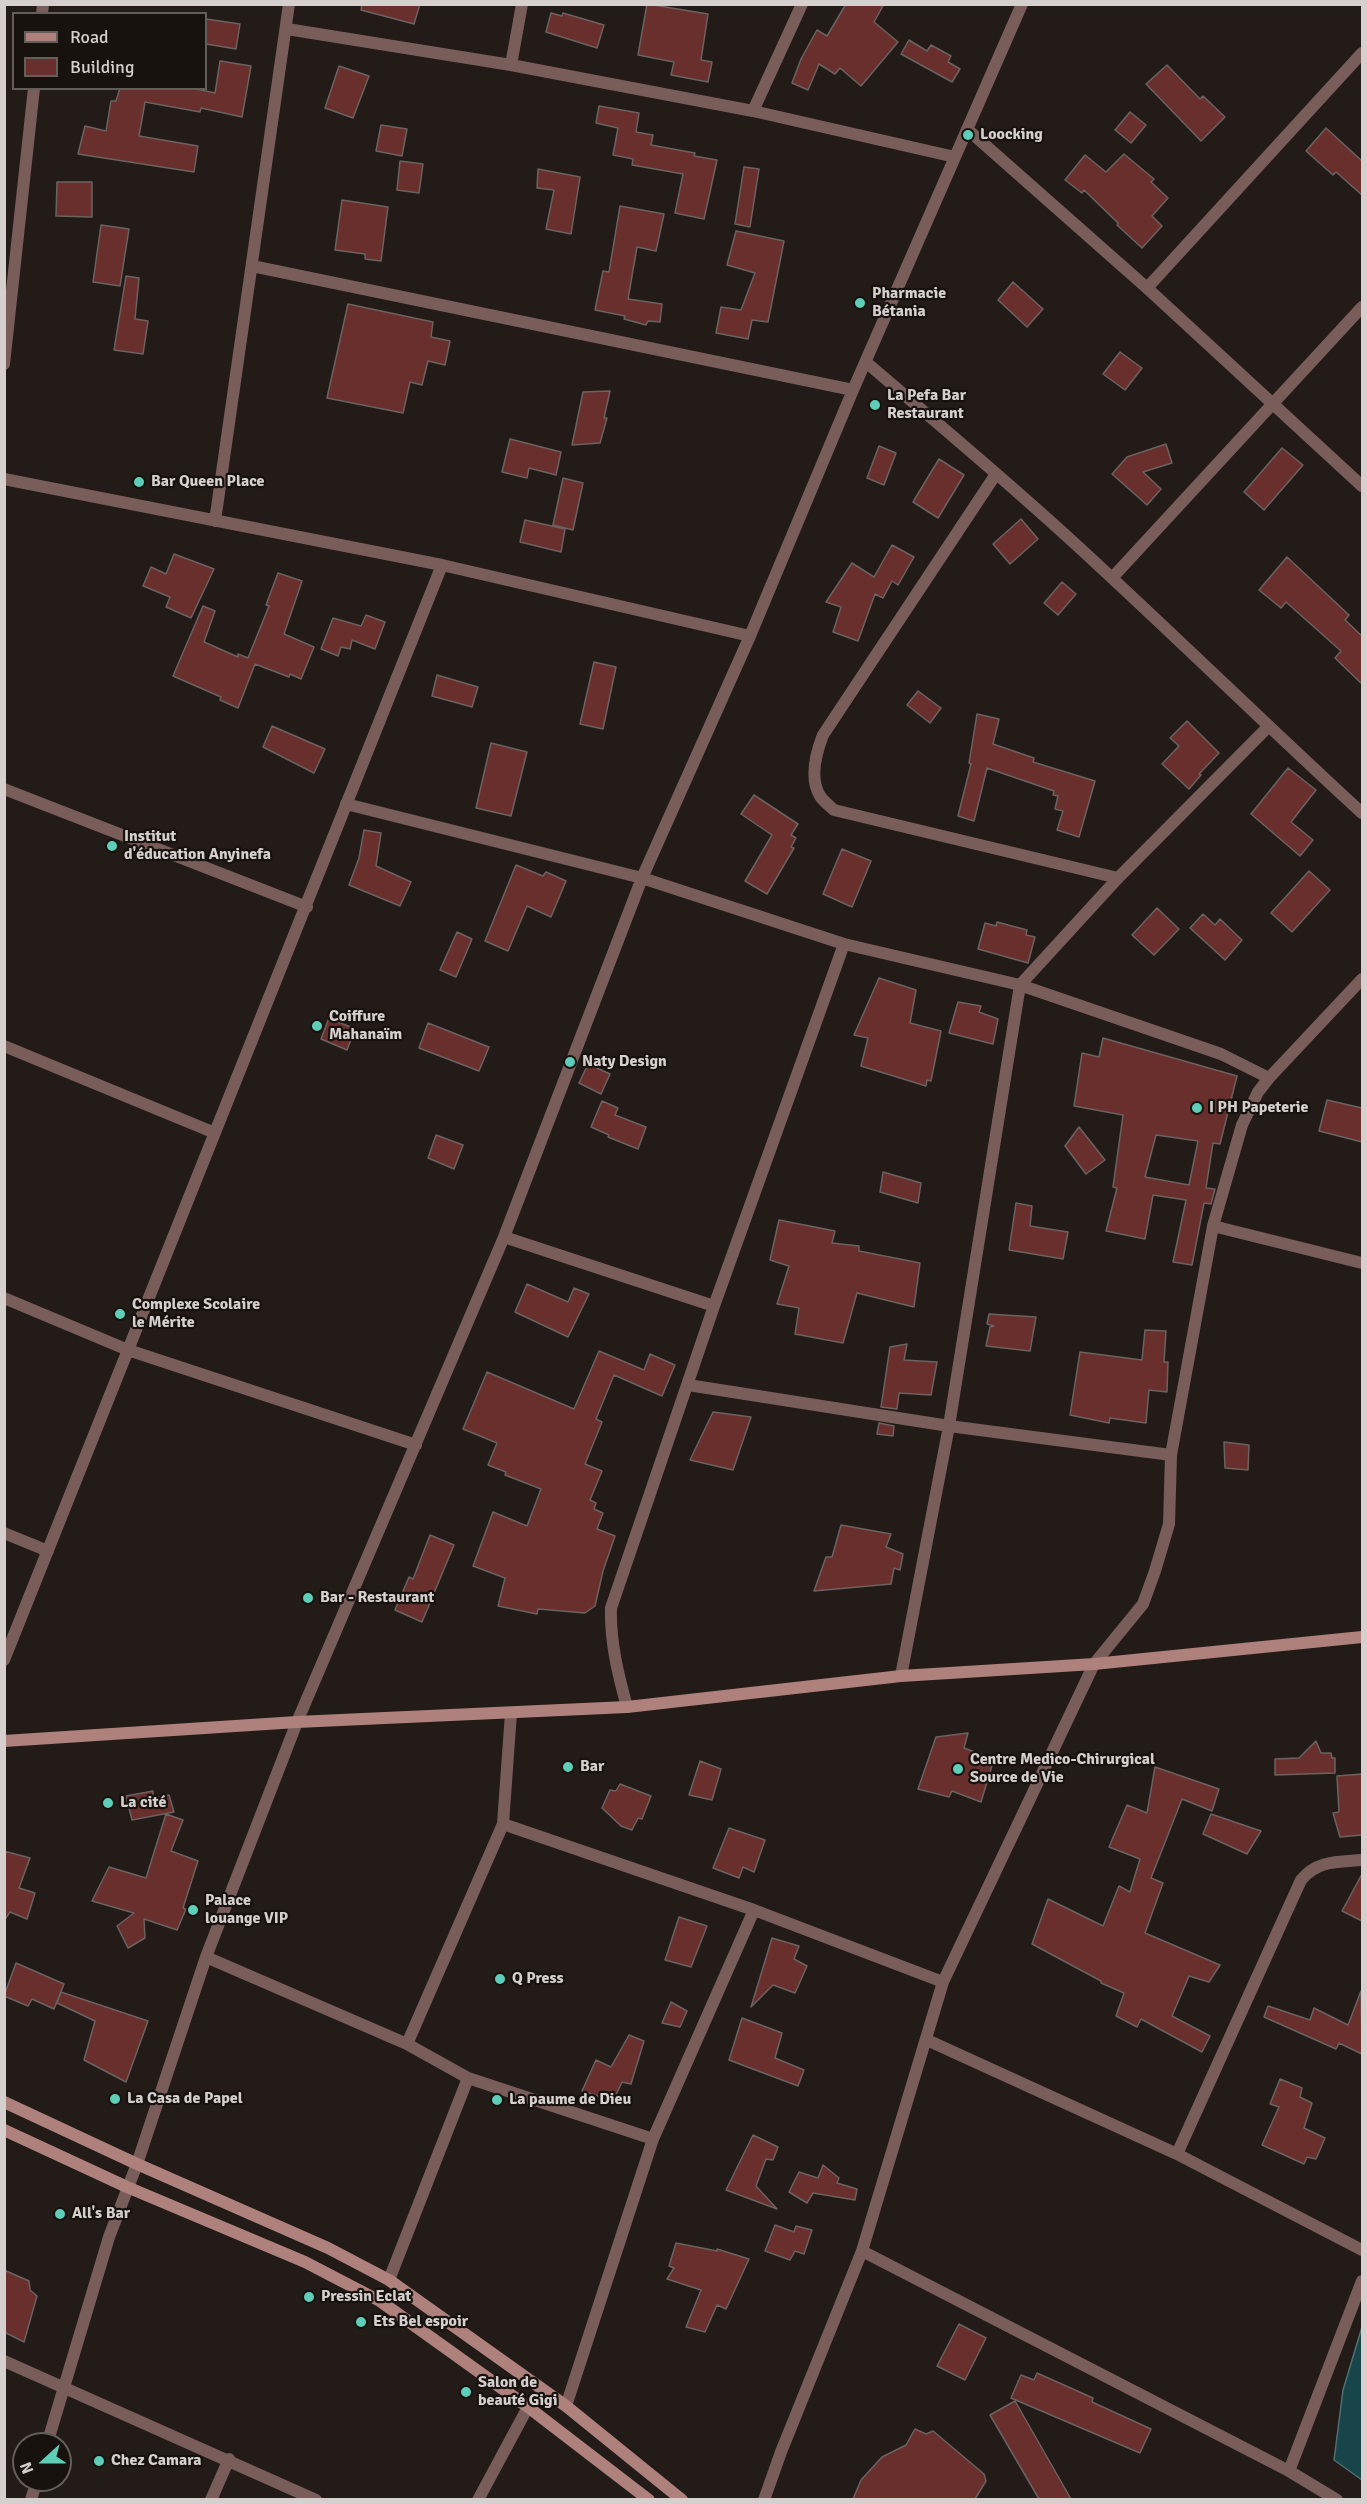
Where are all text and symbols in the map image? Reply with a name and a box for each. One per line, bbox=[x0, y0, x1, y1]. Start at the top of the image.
legend bbox=[12, 12, 207, 90]
text: Road bbox=[70, 26, 109, 48]
text: Building bbox=[70, 56, 134, 78]
place label: Loocking bbox=[980, 125, 1043, 145]
marker: Loocking bbox=[961, 128, 975, 142]
place label: Pharmacie Bétania bbox=[872, 284, 946, 322]
marker: Pharmacie Bétania bbox=[853, 296, 867, 310]
place label: La Pefa Bar Restaurant bbox=[887, 386, 966, 424]
marker: La Pefa Bar Restaurant bbox=[868, 398, 882, 412]
place label: Bar Queen Place bbox=[151, 472, 265, 492]
marker: Bar Queen Place bbox=[132, 475, 146, 489]
place label: Institut d'éducation Anyinefa bbox=[124, 827, 271, 865]
marker: Institut d'éducation Anyinefa bbox=[105, 839, 119, 853]
place label: Coiffure Mahanaïm bbox=[329, 1007, 402, 1045]
marker: Coiffure Mahanaïm bbox=[310, 1019, 324, 1033]
place label: Naty Design bbox=[582, 1052, 667, 1072]
marker: Naty Design bbox=[563, 1055, 577, 1069]
place label: I PH Papeterie bbox=[1209, 1098, 1309, 1118]
marker: I PH Papeterie bbox=[1190, 1101, 1204, 1115]
place label: Complexe Scolaire le Mérite bbox=[132, 1295, 260, 1333]
marker: Complexe Scolaire le Mérite bbox=[113, 1307, 127, 1321]
place label: Bar - Restaurant bbox=[320, 1588, 434, 1608]
marker: Bar - Restaurant bbox=[301, 1591, 315, 1605]
place label: Centre Medico-Chirurgical Source de Vie bbox=[970, 1750, 1155, 1788]
place label: Bar bbox=[580, 1757, 604, 1777]
marker: Bar bbox=[561, 1760, 575, 1774]
marker: Centre Medico-Chirurgical Source de Vie bbox=[951, 1762, 965, 1776]
place label: La cité bbox=[120, 1793, 166, 1813]
marker: La cité bbox=[101, 1796, 115, 1810]
place label: Palace louange VIP bbox=[205, 1891, 288, 1929]
marker: Palace louange VIP bbox=[186, 1903, 200, 1917]
place label: Q Press bbox=[512, 1969, 564, 1989]
marker: Q Press bbox=[493, 1972, 507, 1986]
place label: La Casa de Papel bbox=[127, 2089, 243, 2109]
place label: La paume de Dieu bbox=[509, 2090, 631, 2110]
marker: La Casa de Papel bbox=[108, 2092, 122, 2106]
marker: La paume de Dieu bbox=[490, 2093, 504, 2107]
place label: All's Bar bbox=[72, 2204, 130, 2224]
marker: All's Bar bbox=[53, 2207, 67, 2221]
place label: Pressin Eclat bbox=[321, 2287, 411, 2307]
marker: Pressin Eclat bbox=[302, 2290, 316, 2304]
place label: Ets Bel espoir bbox=[373, 2312, 468, 2332]
marker: Ets Bel espoir bbox=[354, 2315, 368, 2329]
place label: Salon de beauté Gigi bbox=[478, 2373, 557, 2411]
marker: Salon de beauté Gigi bbox=[459, 2385, 473, 2399]
north arrow bbox=[12, 2432, 72, 2492]
place label: Chez Camara bbox=[111, 2451, 202, 2471]
marker: Chez Camara bbox=[92, 2454, 106, 2468]
text: N bbox=[16, 2459, 38, 2477]

